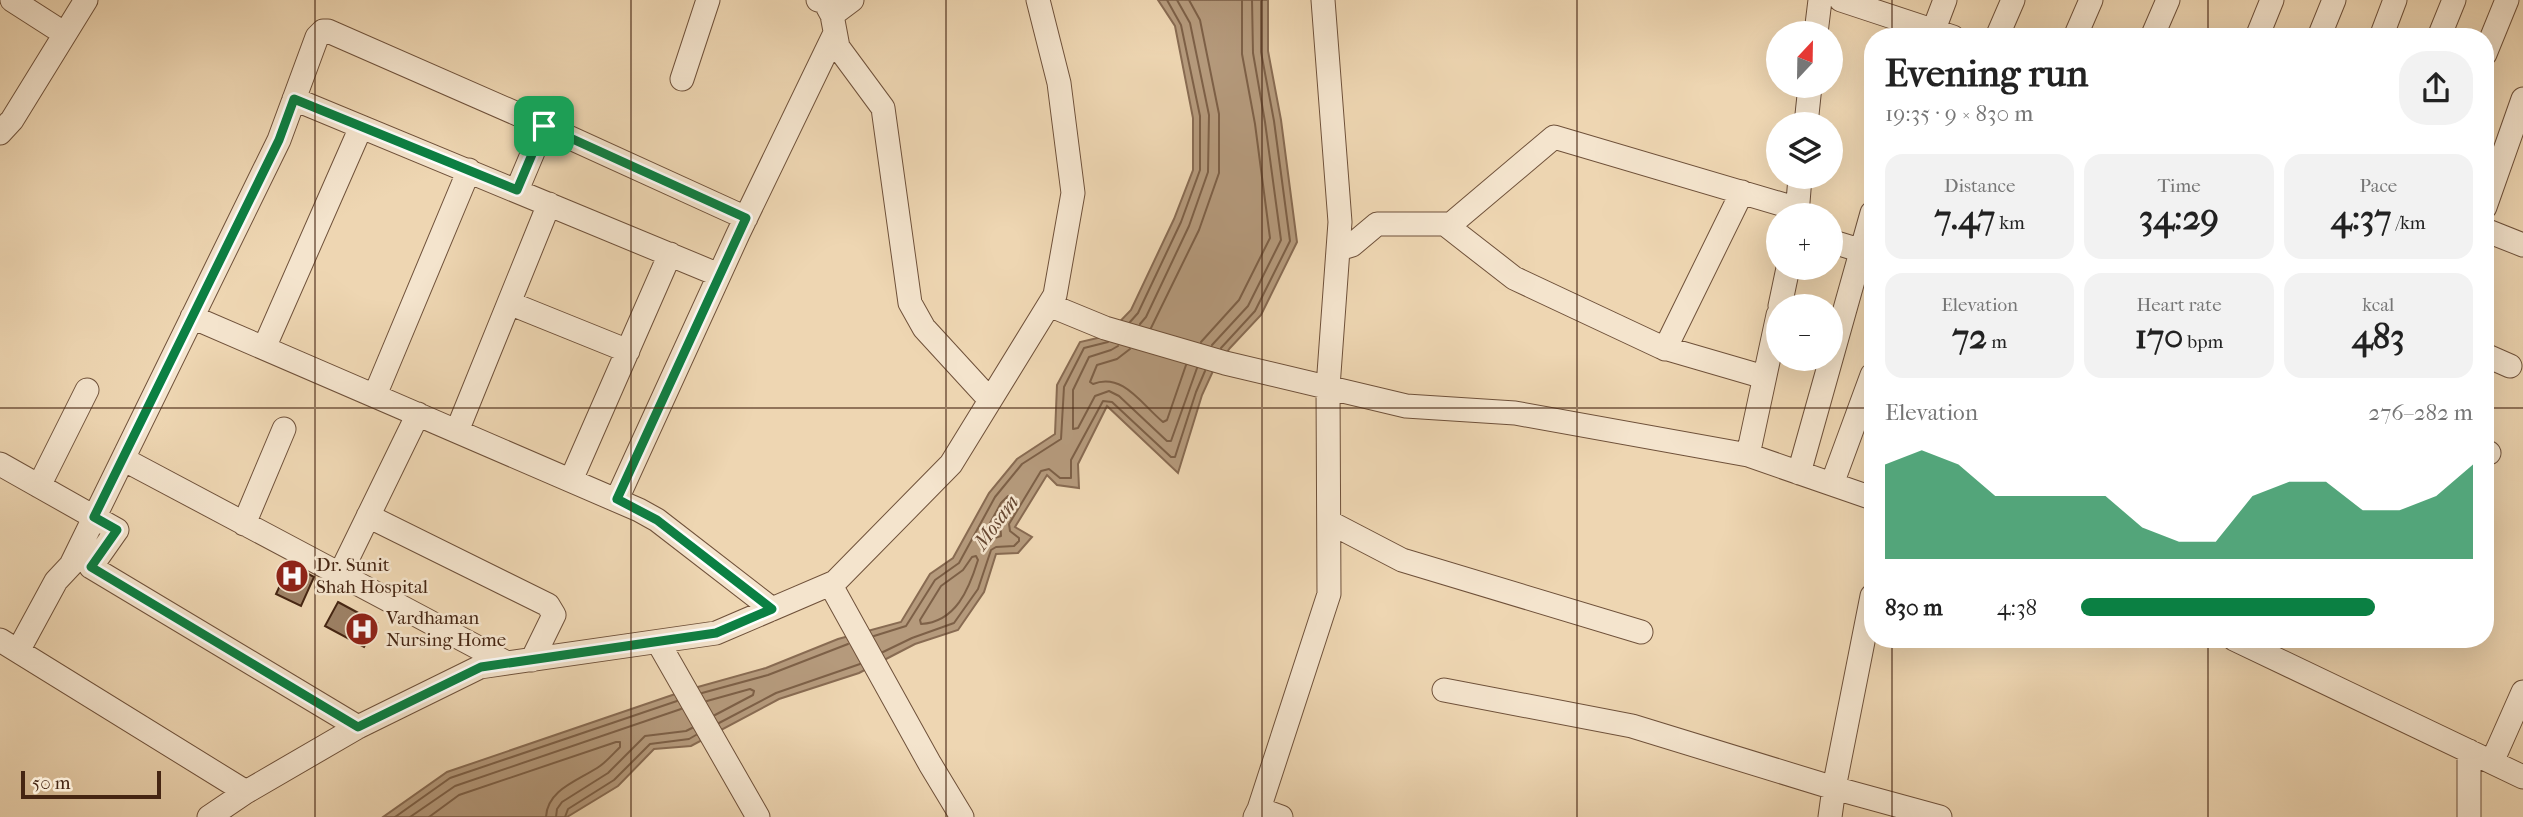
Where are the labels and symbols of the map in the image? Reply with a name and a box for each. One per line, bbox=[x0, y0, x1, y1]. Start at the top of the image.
north arrow bbox=[1766, 21, 1843, 98]
pin bbox=[514, 96, 574, 156]
water label: Mosam bbox=[967, 490, 1024, 555]
place label: Dr. Sunit Shah Hospital bbox=[316, 554, 428, 598]
hospital icon: Dr. Sunit Shah Hospital bbox=[273, 557, 311, 595]
place label: Vardhaman Nursing Home bbox=[385, 607, 506, 651]
hospital icon: Vardhaman Nursing Home bbox=[343, 610, 381, 648]
scale bar bbox=[21, 768, 161, 800]

